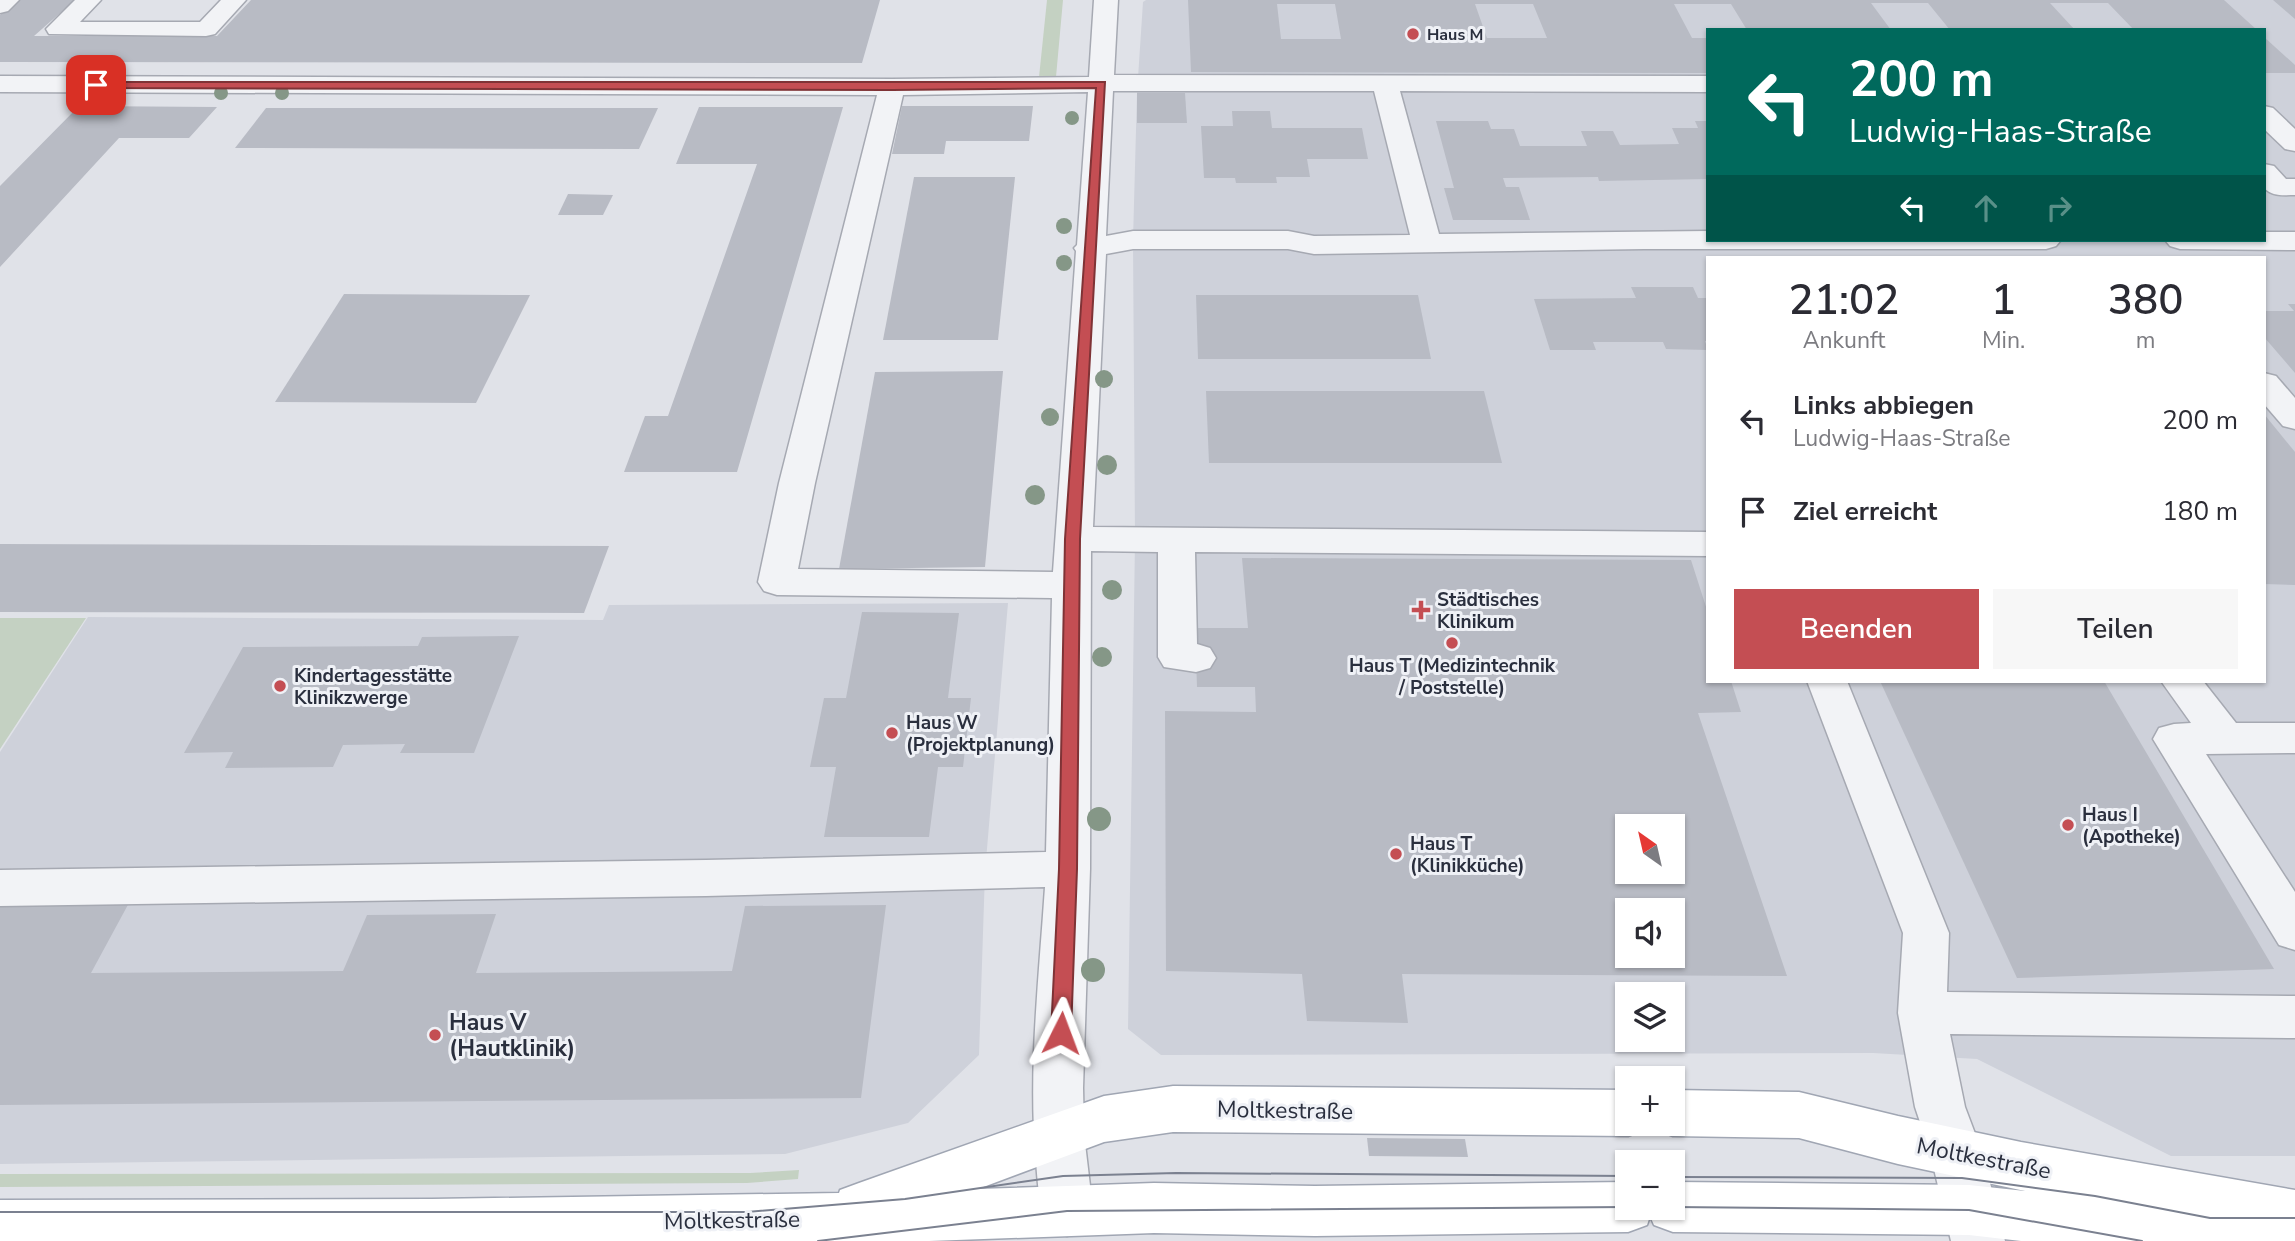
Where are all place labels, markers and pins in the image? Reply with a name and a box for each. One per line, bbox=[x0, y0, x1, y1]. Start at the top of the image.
place label: Haus M bbox=[1427, 24, 1483, 46]
marker: Haus M bbox=[1405, 26, 1421, 42]
pin bbox=[66, 55, 126, 115]
place label: Städtisches Klinikum bbox=[1437, 587, 1539, 635]
marker: Städtisches Klinikum bbox=[1411, 600, 1431, 620]
marker: Haus T (Medizintechnik / Poststelle) bbox=[1444, 635, 1460, 651]
place label: Haus T (Medizintechnik / Poststelle) bbox=[1349, 653, 1556, 701]
place label: Kindertagesstätte Klinikzwerge bbox=[294, 663, 452, 711]
marker: Kindertagesstätte Klinikzwerge bbox=[272, 678, 288, 694]
place label: Haus W (Projektplanung) bbox=[906, 710, 1055, 758]
marker: Haus W (Projektplanung) bbox=[884, 725, 900, 741]
place label: Haus I (Apotheke) bbox=[2082, 802, 2181, 850]
marker: Haus I (Apotheke) bbox=[2060, 817, 2076, 833]
place label: Haus T (Klinikküche) bbox=[1410, 831, 1525, 879]
marker: Haus T (Klinikküche) bbox=[1388, 846, 1404, 862]
place label: Haus V (Hautklinik) bbox=[449, 1007, 575, 1064]
marker: Haus V (Hautklinik) bbox=[427, 1027, 443, 1043]

